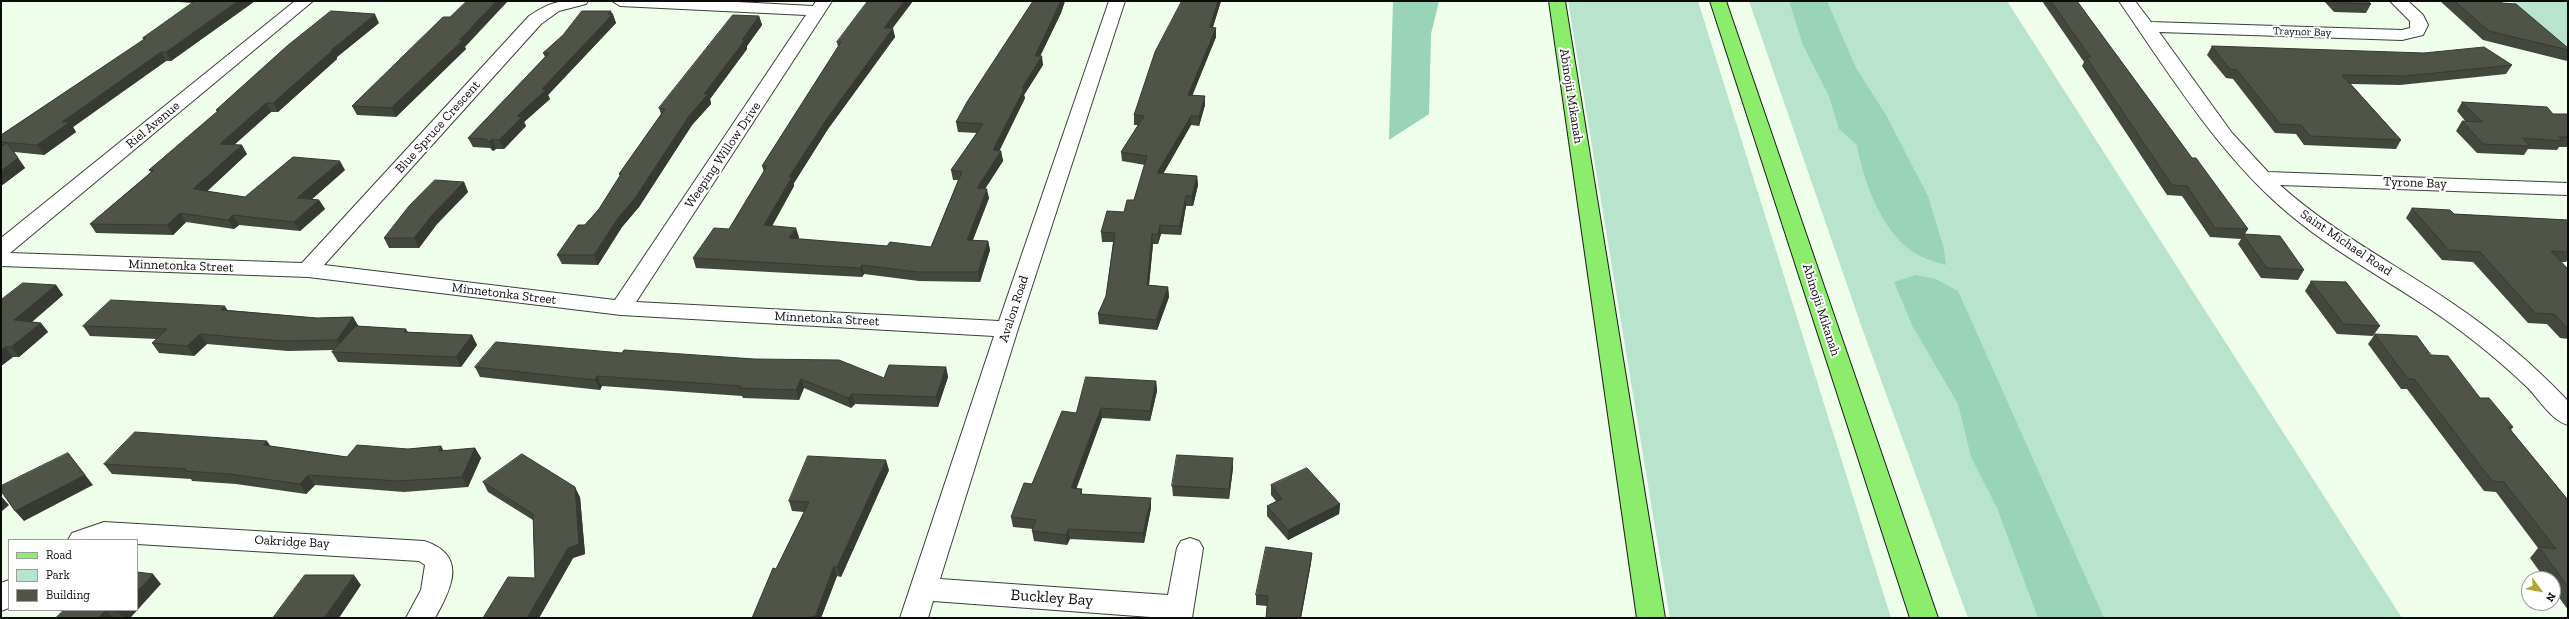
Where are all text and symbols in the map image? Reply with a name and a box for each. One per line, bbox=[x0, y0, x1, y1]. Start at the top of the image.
street label: Traynor Bay bbox=[2273, 24, 2331, 40]
street label: Abinojii Mikanah bbox=[1556, 47, 1586, 145]
street label: Blue Spruce Crescent bbox=[392, 77, 484, 177]
street label: Riel Avenue bbox=[123, 98, 183, 152]
street label: Weeping Willow Drive bbox=[682, 99, 764, 211]
street label: Tyrone Bay bbox=[2383, 174, 2447, 192]
street label: Saint Michael Road bbox=[2297, 207, 2395, 279]
street label: Minnetonka Street bbox=[128, 256, 234, 276]
street label: Abinojii Mikanah bbox=[1799, 262, 1843, 358]
street label: Avalon Road bbox=[996, 274, 1032, 344]
street label: Minnetonka Street bbox=[451, 280, 557, 308]
street label: Minnetonka Street bbox=[774, 308, 880, 330]
street label: Oakridge Bay bbox=[254, 532, 330, 552]
legend bbox=[8, 539, 138, 611]
text: Road bbox=[46, 548, 72, 562]
text: Park bbox=[46, 568, 70, 582]
north arrow bbox=[2521, 571, 2561, 611]
street label: Buckley Bay bbox=[1010, 586, 1094, 610]
text: Building bbox=[46, 588, 90, 602]
text: N bbox=[2543, 590, 2558, 604]

